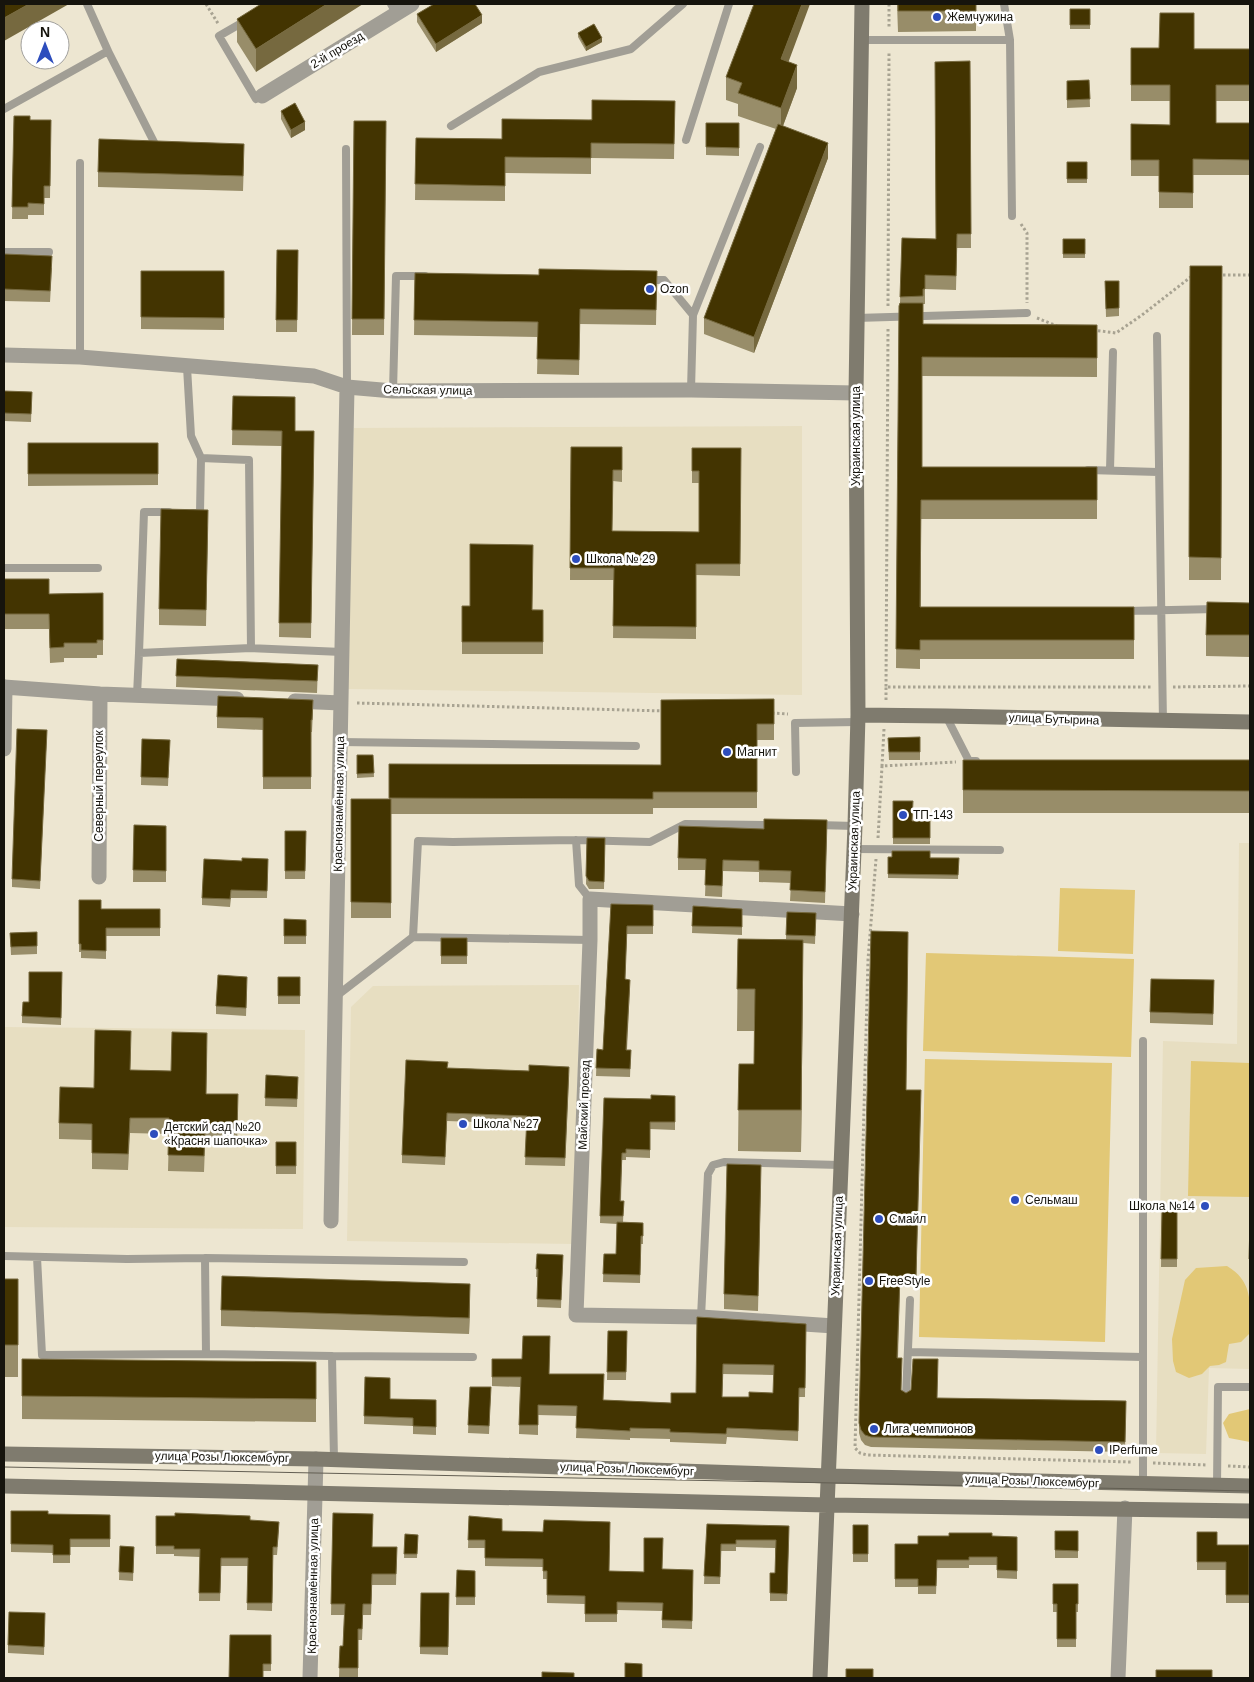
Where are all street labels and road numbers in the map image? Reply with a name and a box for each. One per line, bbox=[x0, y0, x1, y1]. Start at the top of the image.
street label: 2-й проезд bbox=[308, 29, 366, 71]
street label: Сельская улица bbox=[383, 382, 473, 398]
street label: Украинская улица bbox=[849, 386, 863, 486]
street label: улица Бутырина bbox=[1008, 710, 1100, 728]
street label: Северный переулок bbox=[92, 730, 106, 842]
street label: Краснознамённая улица bbox=[331, 736, 347, 872]
street label: Украинская улица bbox=[845, 790, 863, 891]
street label: Майский проезд bbox=[575, 1060, 593, 1150]
street label: Украинская улица bbox=[828, 1195, 846, 1296]
street label: улица Розы Люксембург bbox=[155, 1449, 290, 1465]
street label: улица Розы Люксембург bbox=[560, 1460, 695, 1478]
street label: улица Розы Люксембург bbox=[965, 1472, 1100, 1490]
street label: Краснознамённая улица bbox=[305, 1518, 321, 1654]

